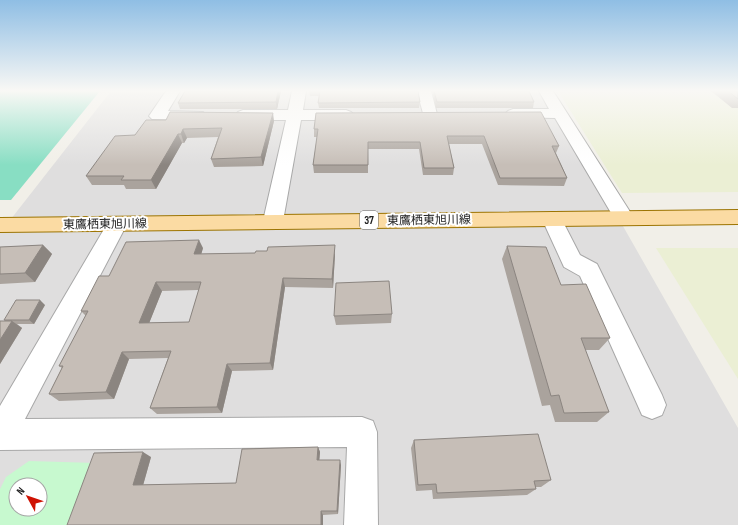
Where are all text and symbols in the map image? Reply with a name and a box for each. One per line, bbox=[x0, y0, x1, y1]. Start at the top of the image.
road number: 37 bbox=[360, 211, 378, 229]
street label: 東鷹栖東旭川線 bbox=[387, 212, 471, 229]
street label: 東鷹栖東旭川線 bbox=[63, 216, 147, 233]
north arrow bbox=[8, 477, 48, 517]
text: N bbox=[14, 484, 28, 497]

